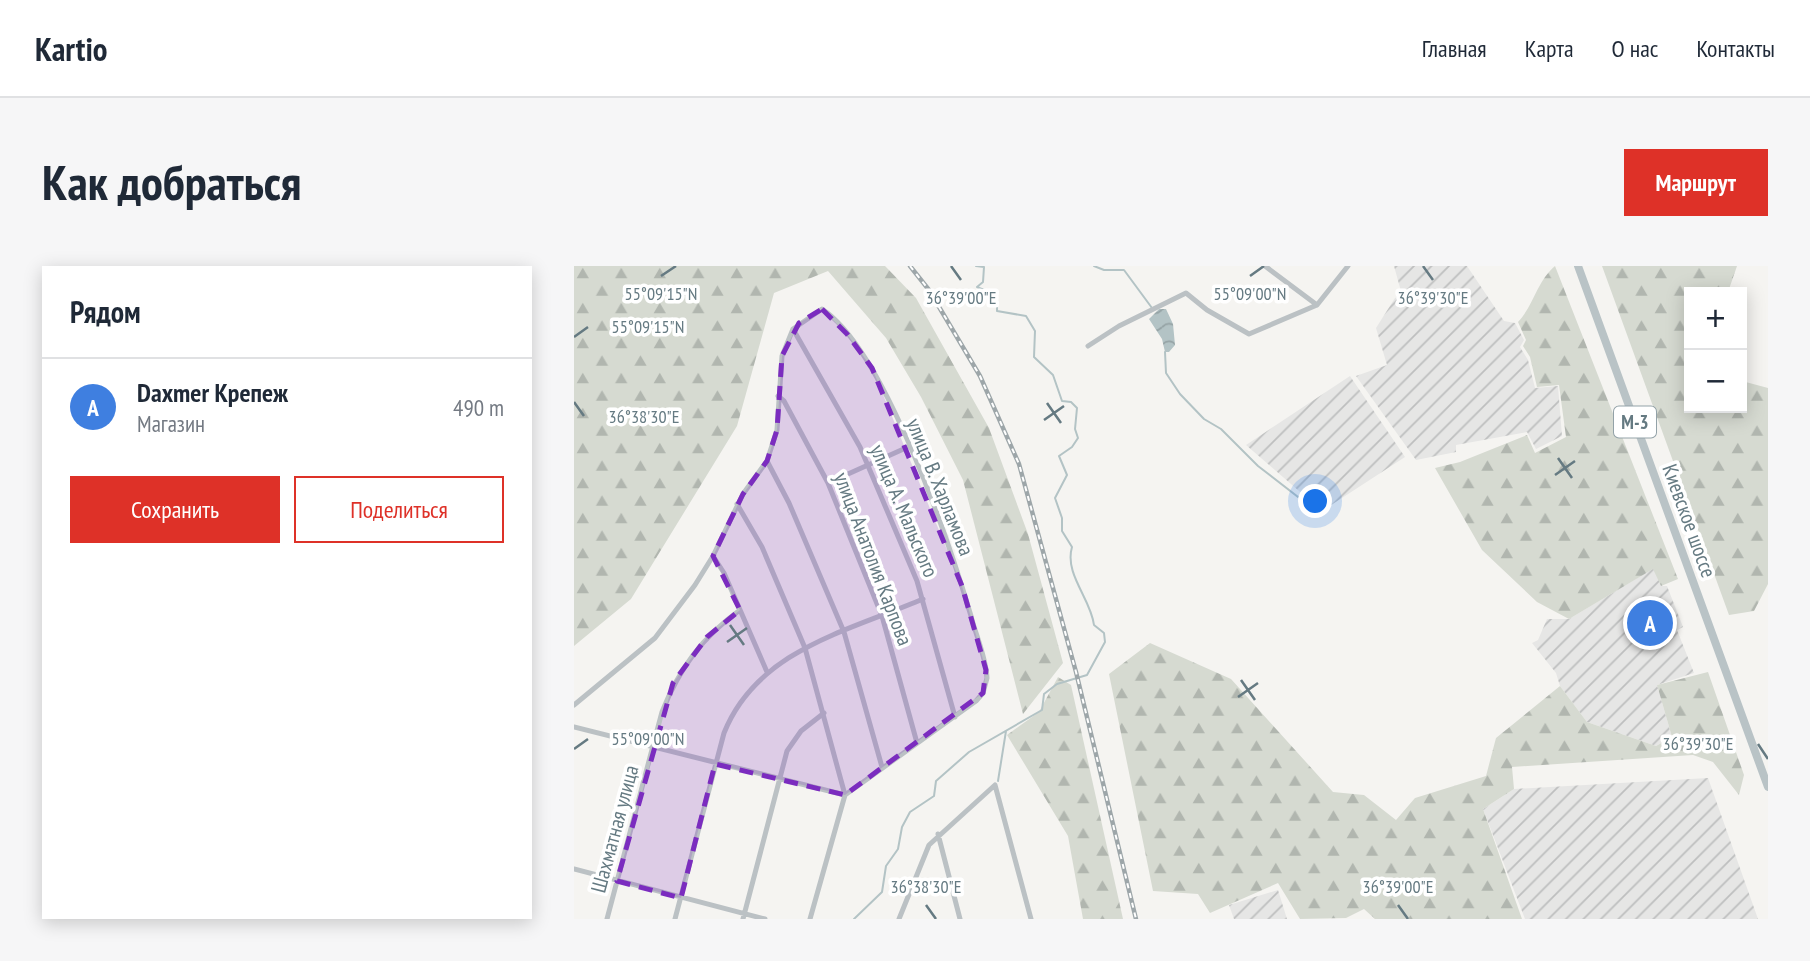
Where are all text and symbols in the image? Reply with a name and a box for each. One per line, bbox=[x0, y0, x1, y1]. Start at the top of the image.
text: Kartio bbox=[35, 27, 108, 70]
text: Главная bbox=[1422, 33, 1487, 64]
text: Карта bbox=[1525, 33, 1574, 64]
text: О нас bbox=[1612, 33, 1658, 64]
text: Контакты bbox=[1696, 33, 1775, 64]
button: Маршрут bbox=[1624, 149, 1768, 216]
text: Как добраться bbox=[42, 150, 301, 214]
text: 55°09'15"N bbox=[625, 282, 697, 305]
text: 55°09'00"N bbox=[1214, 282, 1286, 305]
text: 36°39'00"E bbox=[926, 286, 996, 309]
text: 36°39'30"E bbox=[1398, 286, 1468, 309]
map controls bbox=[1684, 287, 1747, 413]
button: + bbox=[1684, 287, 1747, 350]
text: Рядом bbox=[70, 292, 141, 331]
text: 55°09'15"N bbox=[612, 315, 684, 338]
button: − bbox=[1684, 350, 1747, 413]
text: Daxmer Крепеж bbox=[137, 376, 288, 409]
text: A bbox=[87, 393, 99, 422]
text: 490 m bbox=[453, 393, 504, 422]
text: 36°38'30"E bbox=[609, 405, 679, 428]
road number: М-3 bbox=[1614, 406, 1656, 438]
text: Магазин bbox=[137, 409, 205, 438]
street label: улица В. Харламова bbox=[901, 414, 980, 559]
street label: улица А. Мальского bbox=[864, 440, 945, 581]
street label: Киевское шоссе bbox=[1656, 460, 1722, 581]
street label: улица Анатолия Карпова bbox=[828, 468, 919, 649]
button: Сохранить bbox=[70, 476, 280, 543]
button: Поделиться bbox=[294, 476, 504, 543]
your location bbox=[1298, 484, 1332, 518]
pin: A bbox=[1627, 597, 1673, 649]
text: 55°09'00"N bbox=[612, 727, 684, 750]
text: 36°39'30"E bbox=[1663, 732, 1733, 755]
street label: Шахматная улица bbox=[585, 762, 644, 896]
text: 36°38'30"E bbox=[891, 875, 961, 898]
text: 36°39'00"E bbox=[1363, 875, 1433, 898]

